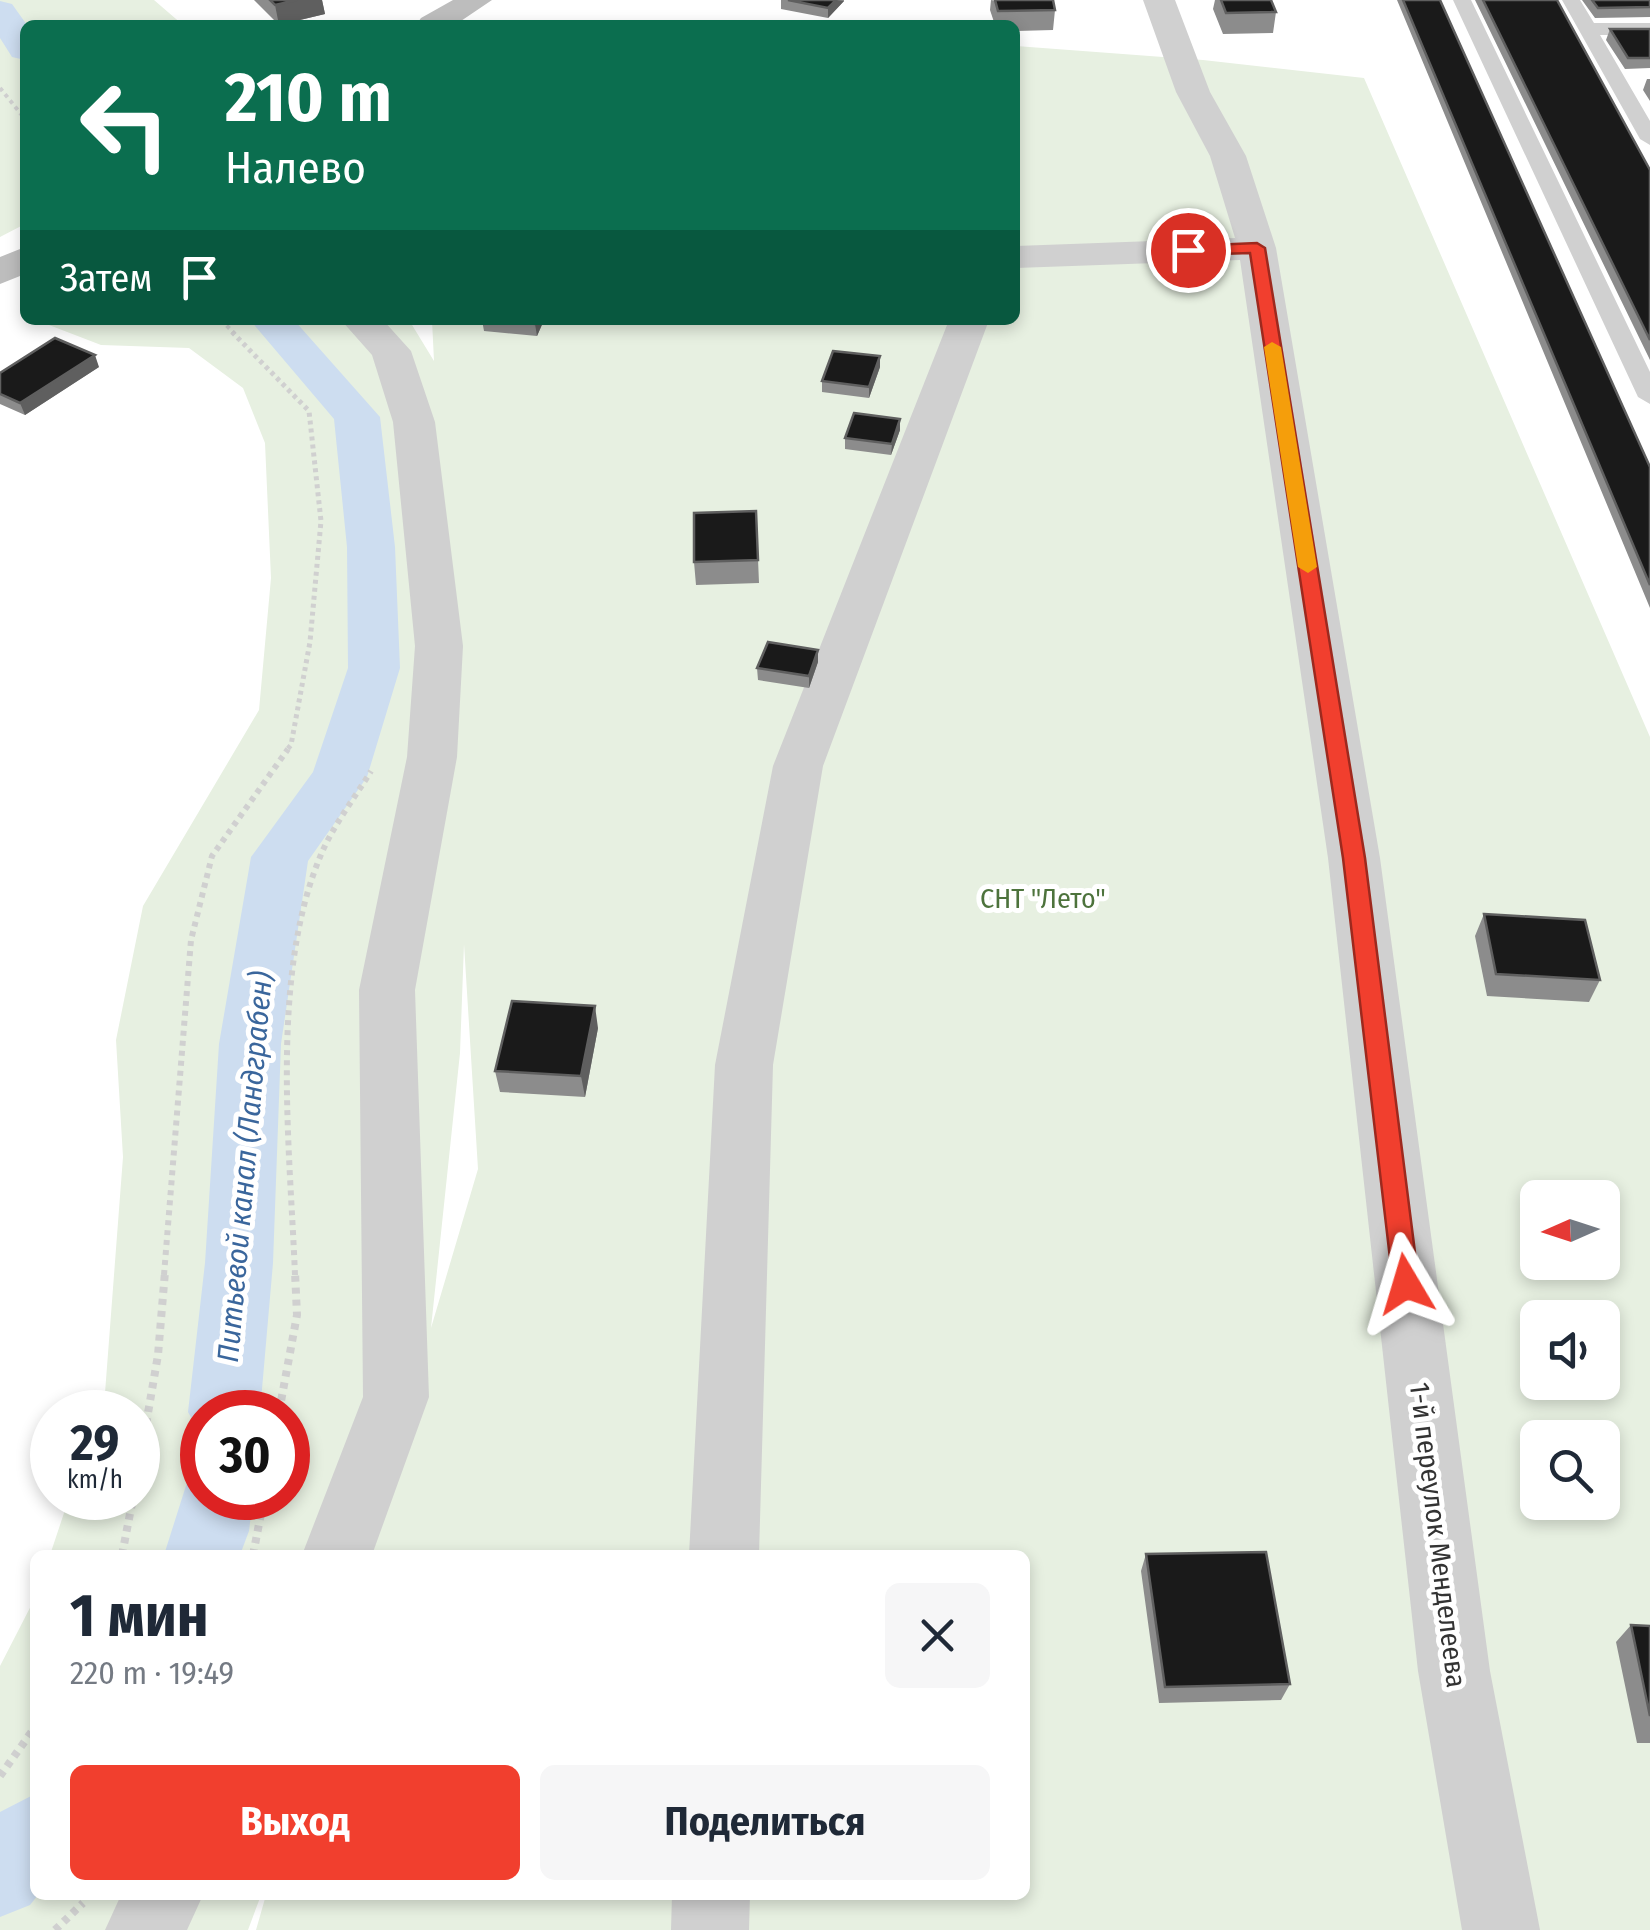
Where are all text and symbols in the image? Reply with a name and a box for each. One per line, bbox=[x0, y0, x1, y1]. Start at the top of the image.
text: 210 m bbox=[225, 56, 392, 140]
icon: left bbox=[60, 60, 190, 190]
text: Налево bbox=[225, 141, 366, 195]
pin bbox=[1146, 208, 1231, 293]
icon: arrive bbox=[1161, 223, 1216, 278]
icon: arrive bbox=[172, 250, 227, 305]
text: Затем bbox=[60, 255, 152, 301]
park label: СНТ "Лето" bbox=[980, 882, 1106, 915]
water label: Питьевой канал (Ландграбен) bbox=[210, 970, 280, 1364]
north arrow bbox=[1520, 1180, 1620, 1280]
map controls bbox=[1520, 1180, 1620, 1520]
position arrow bbox=[1354, 1232, 1458, 1336]
button: sound bbox=[1520, 1300, 1620, 1400]
street label: 1-й переулок Менделеева bbox=[1403, 1381, 1473, 1689]
speed limit sign: 30 bbox=[180, 1390, 310, 1520]
text: 29 bbox=[71, 1413, 119, 1473]
button: search bbox=[1520, 1420, 1620, 1520]
text: km/h bbox=[67, 1465, 123, 1495]
text: 1 мин bbox=[70, 1580, 209, 1652]
button: close bbox=[885, 1583, 990, 1688]
text: 220 m · 19:49 bbox=[70, 1654, 234, 1692]
button: Выход bbox=[70, 1765, 520, 1880]
button: Поделиться bbox=[540, 1765, 990, 1880]

